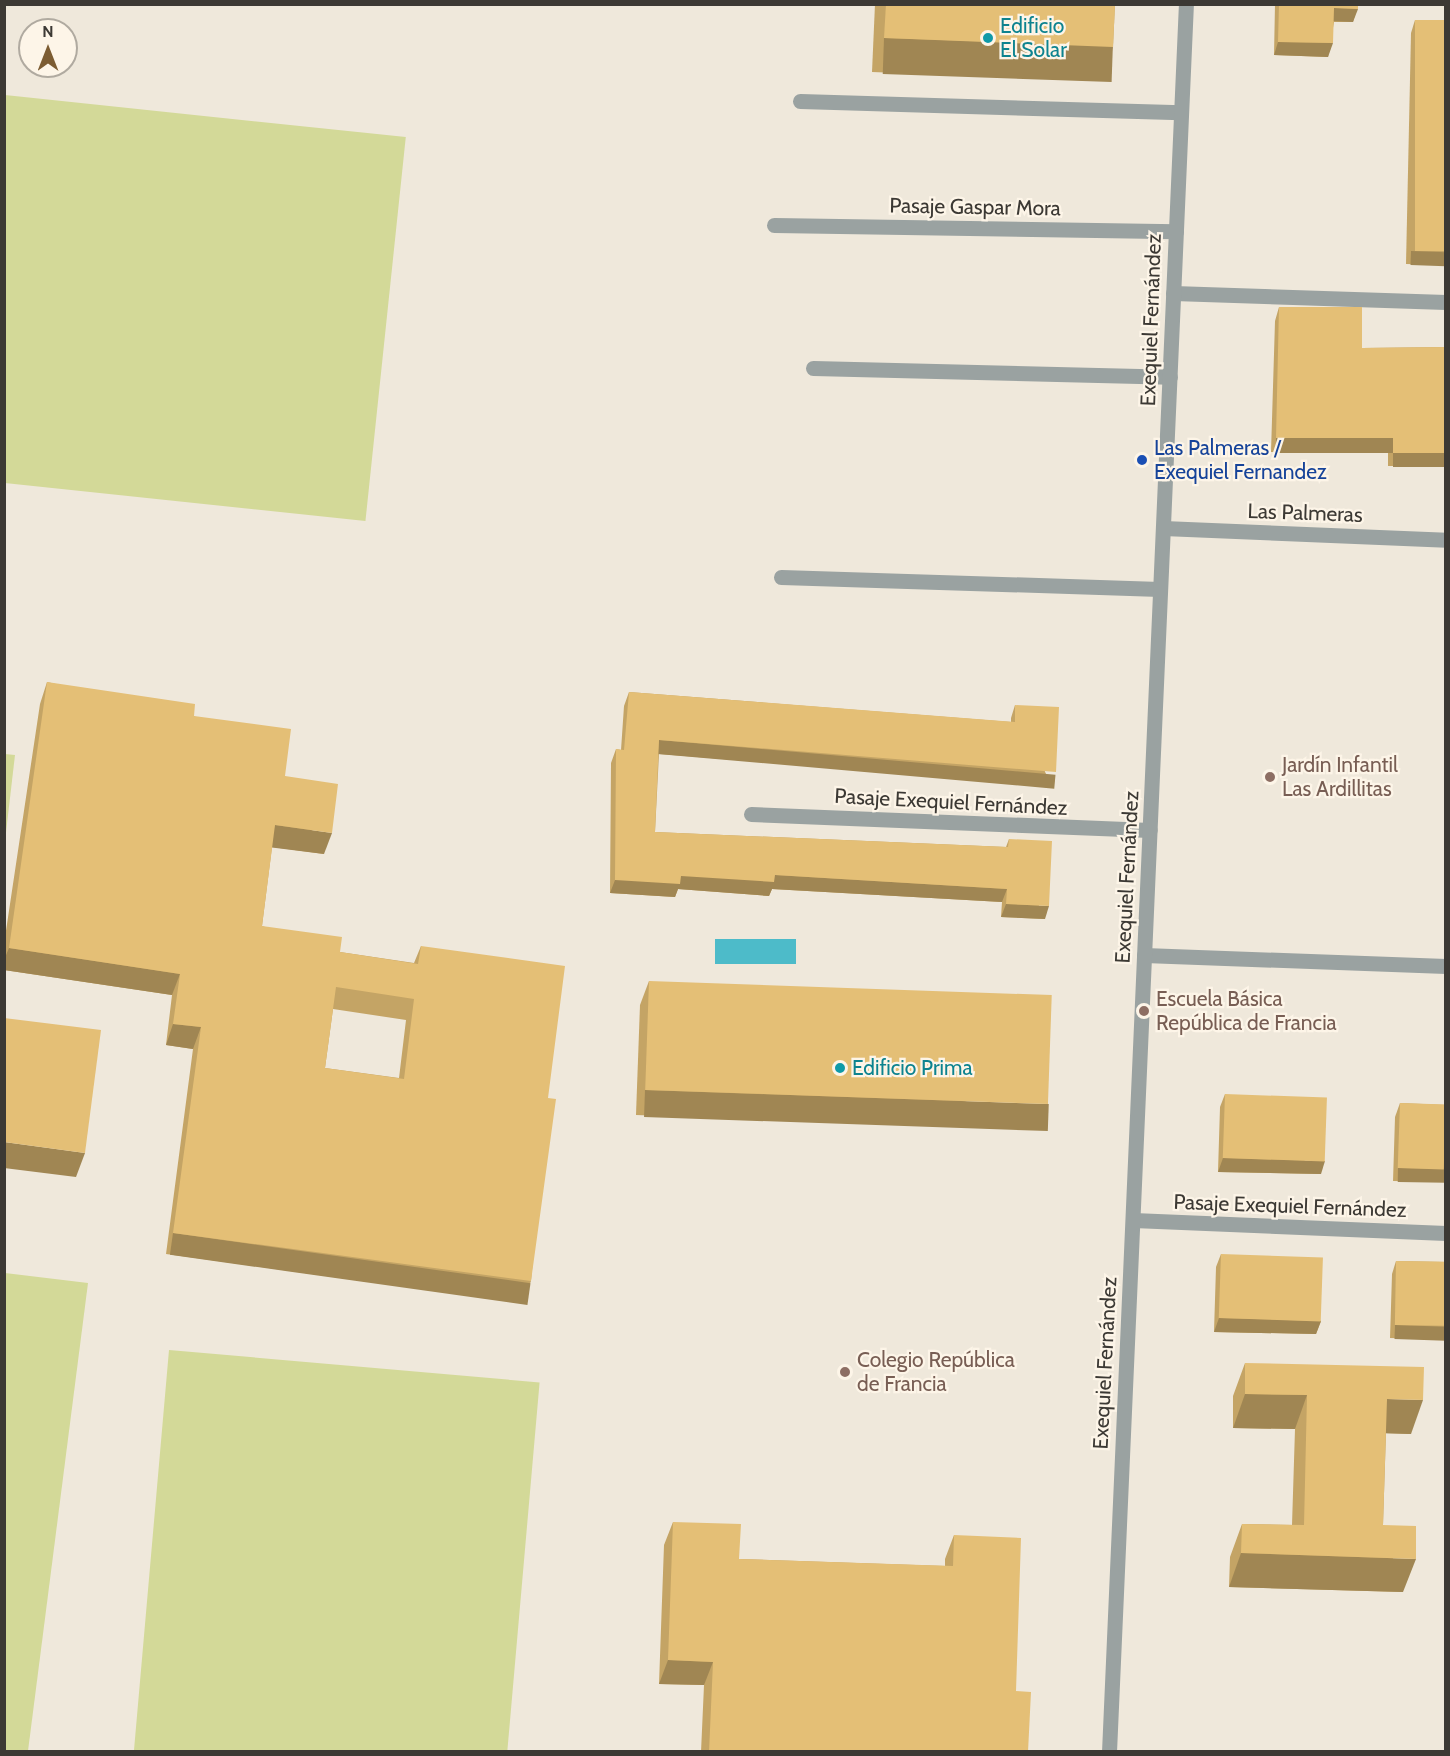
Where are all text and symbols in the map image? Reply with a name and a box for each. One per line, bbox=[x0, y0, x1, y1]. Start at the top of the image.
place label: Edificio El Solar bbox=[1000, 13, 1067, 63]
north arrow bbox=[18, 18, 78, 78]
text: N bbox=[42, 22, 54, 41]
marker: Edificio El Solar bbox=[981, 31, 995, 45]
street label: Pasaje Gaspar Mora bbox=[889, 193, 1061, 221]
street label: Exequiel Fernández bbox=[1135, 233, 1167, 407]
place label: Las Palmeras / Exequiel Fernandez bbox=[1154, 435, 1327, 485]
marker: Las Palmeras / Exequiel Fernandez bbox=[1135, 453, 1149, 467]
street label: Las Palmeras bbox=[1247, 498, 1363, 528]
place label: Jardín Infantil Las Ardillitas bbox=[1282, 752, 1398, 802]
marker: Jardín Infantil Las Ardillitas bbox=[1263, 770, 1277, 784]
street label: Pasaje Exequiel Fernández bbox=[834, 783, 1068, 821]
street label: Exequiel Fernández bbox=[1110, 790, 1144, 964]
place label: Escuela Básica República de Francia bbox=[1156, 986, 1337, 1036]
marker: Escuela Básica República de Francia bbox=[1137, 1004, 1151, 1018]
place label: Edificio Prima bbox=[852, 1055, 972, 1081]
marker: Edificio Prima bbox=[833, 1061, 847, 1075]
street label: Pasaje Exequiel Fernández bbox=[1173, 1189, 1407, 1223]
street label: Exequiel Fernández bbox=[1088, 1276, 1122, 1450]
place label: Colegio República de Francia bbox=[857, 1347, 1015, 1397]
marker: Colegio República de Francia bbox=[838, 1365, 852, 1379]

